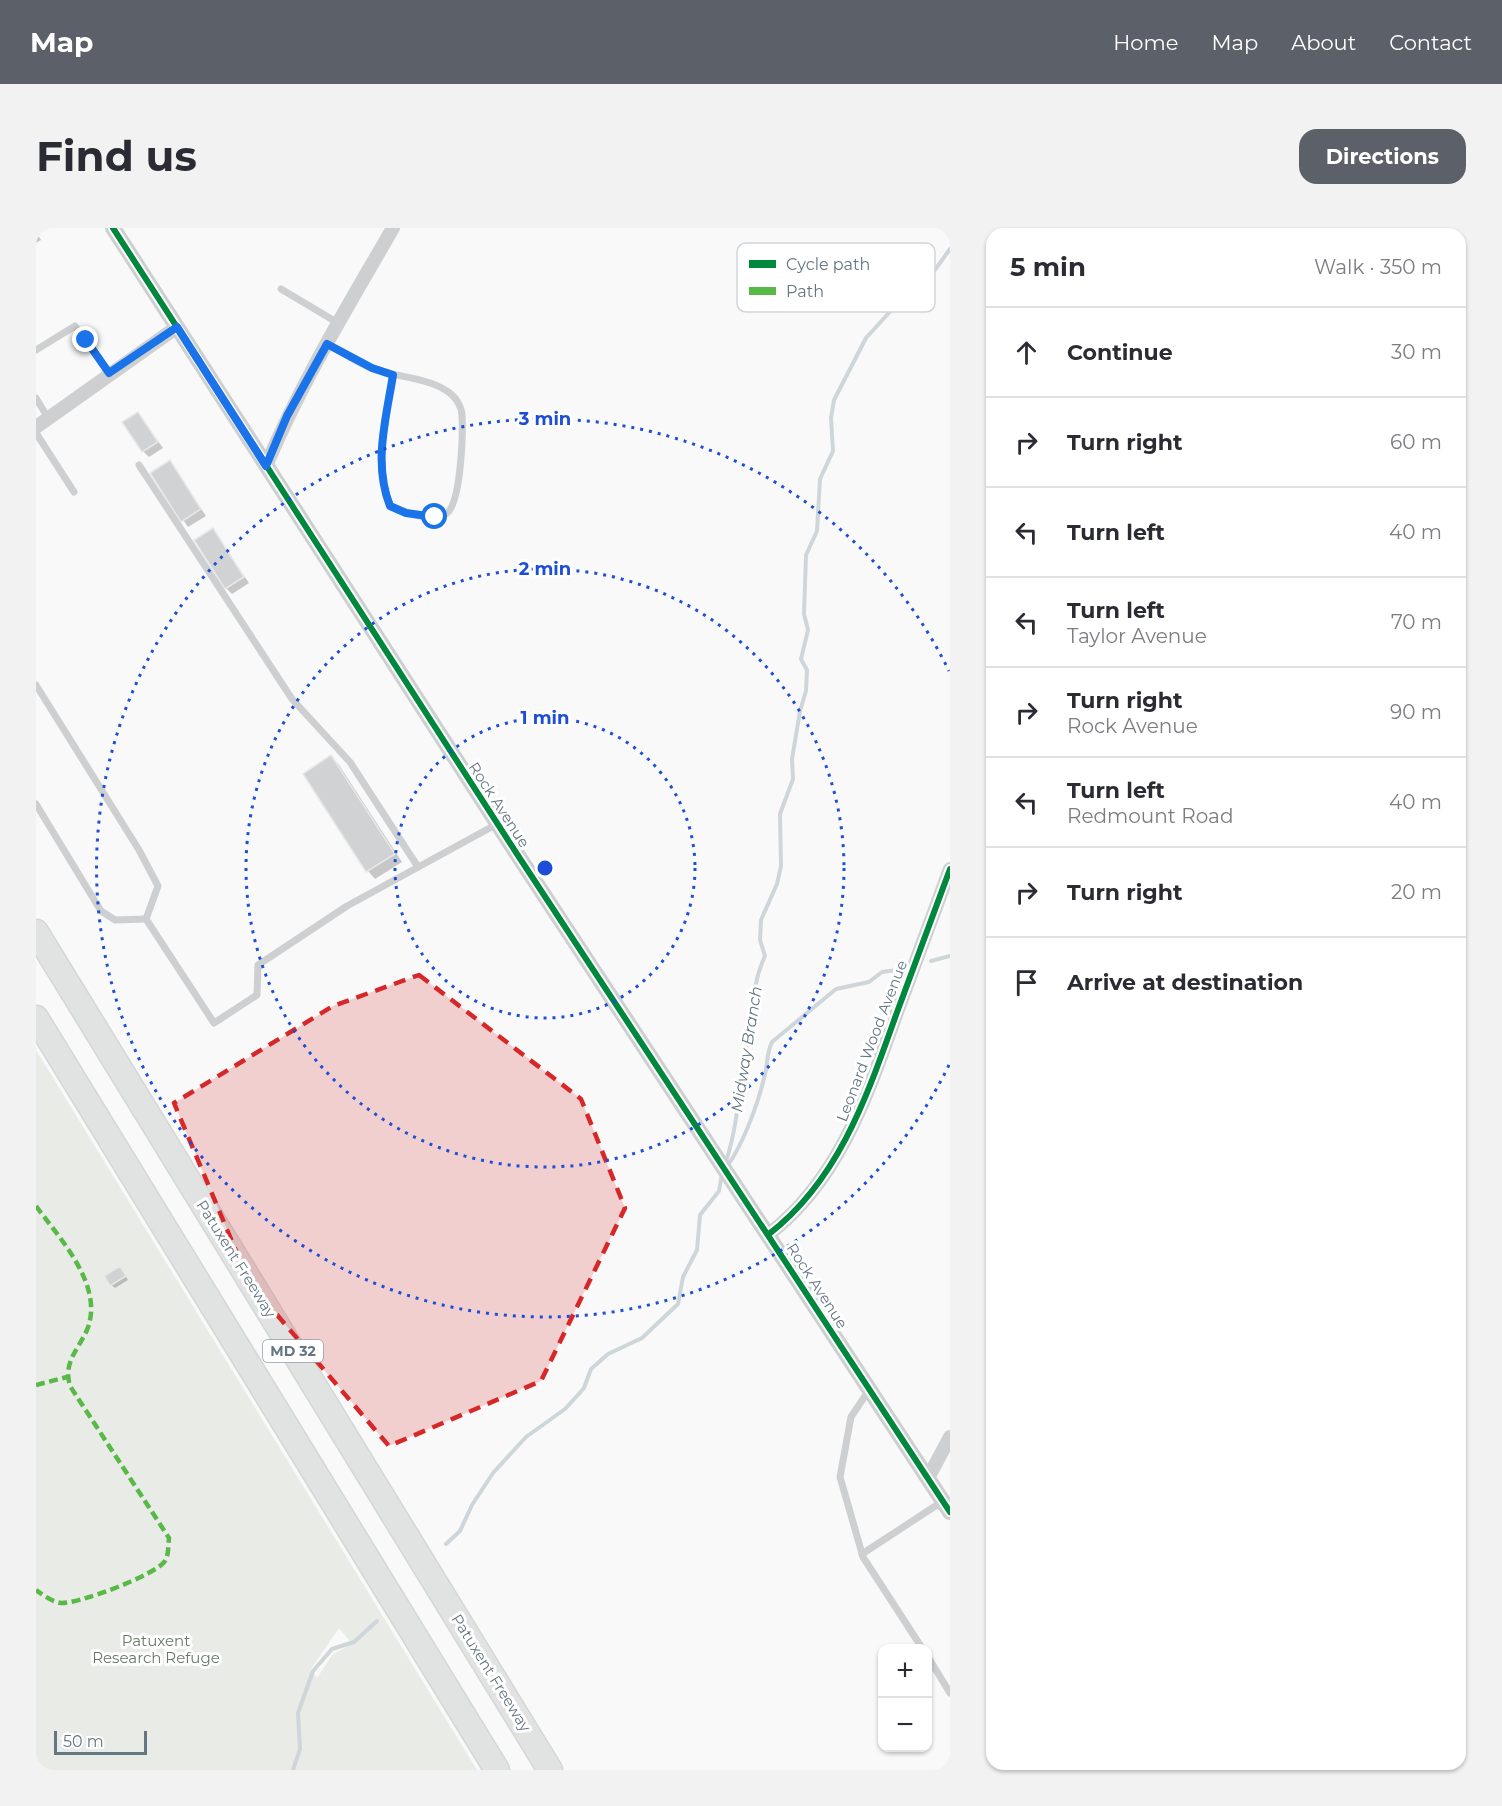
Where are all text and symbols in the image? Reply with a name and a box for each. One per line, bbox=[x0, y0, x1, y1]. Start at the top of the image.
text: Map bbox=[30, 25, 93, 59]
text: Home bbox=[1113, 30, 1178, 55]
text: Map bbox=[1211, 30, 1258, 55]
text: About bbox=[1291, 30, 1356, 55]
text: Contact bbox=[1389, 30, 1472, 55]
button: Directions bbox=[1299, 129, 1466, 184]
text: Find us bbox=[36, 130, 197, 182]
legend bbox=[737, 243, 935, 312]
text: 5 min bbox=[1010, 251, 1086, 283]
text: Cycle path bbox=[786, 255, 870, 274]
text: Walk · 350 m bbox=[1314, 255, 1442, 279]
text: Path bbox=[786, 282, 824, 301]
route end bbox=[72, 326, 98, 352]
icon: ahead bbox=[1010, 336, 1043, 369]
text: Continue bbox=[1067, 339, 1173, 366]
text: 30 m bbox=[1391, 340, 1442, 364]
text: 3 min bbox=[518, 408, 571, 430]
icon: right bbox=[1010, 426, 1043, 459]
text: Turn right bbox=[1067, 429, 1182, 456]
text: 60 m bbox=[1390, 430, 1442, 454]
route start bbox=[421, 503, 447, 529]
icon: left bbox=[1010, 516, 1043, 549]
text: Turn left bbox=[1067, 519, 1165, 546]
text: 40 m bbox=[1389, 520, 1442, 544]
text: 2 min bbox=[519, 558, 571, 580]
text: Turn left bbox=[1067, 597, 1165, 624]
icon: left bbox=[1010, 606, 1043, 639]
text: 70 m bbox=[1391, 610, 1442, 634]
text: Taylor Avenue bbox=[1067, 624, 1207, 648]
text: Turn right bbox=[1067, 687, 1182, 714]
icon: right bbox=[1010, 696, 1043, 729]
text: 90 m bbox=[1390, 700, 1442, 724]
text: 1 min bbox=[521, 707, 569, 729]
text: Rock Avenue bbox=[1067, 714, 1198, 738]
street label: Rock Avenue bbox=[465, 758, 534, 851]
text: Turn left bbox=[1067, 777, 1165, 804]
icon: left bbox=[1010, 786, 1043, 819]
text: 40 m bbox=[1389, 790, 1442, 814]
text: Redmount Road bbox=[1067, 804, 1233, 828]
centre of rings bbox=[535, 858, 555, 878]
icon: right bbox=[1010, 876, 1043, 909]
text: Turn right bbox=[1067, 879, 1182, 906]
text: 20 m bbox=[1391, 880, 1442, 904]
street label: Leonard Wood Avenue bbox=[832, 957, 911, 1124]
icon: arrive bbox=[1010, 966, 1043, 999]
text: Arrive at destination bbox=[1067, 969, 1303, 996]
water label: Midway Branch bbox=[727, 985, 766, 1114]
street label: Patuxent Freeway bbox=[193, 1196, 281, 1322]
street label: Rock Avenue bbox=[783, 1239, 852, 1332]
road number: MD 32 bbox=[263, 1340, 323, 1362]
street label: Patuxent Freeway bbox=[448, 1610, 536, 1736]
park label: Patuxent Research Refuge bbox=[92, 1631, 220, 1667]
map controls bbox=[878, 1644, 932, 1752]
button: + bbox=[878, 1644, 932, 1698]
button: − bbox=[878, 1698, 932, 1752]
scale bar bbox=[54, 1728, 147, 1756]
text: 50 m bbox=[63, 1732, 104, 1751]

